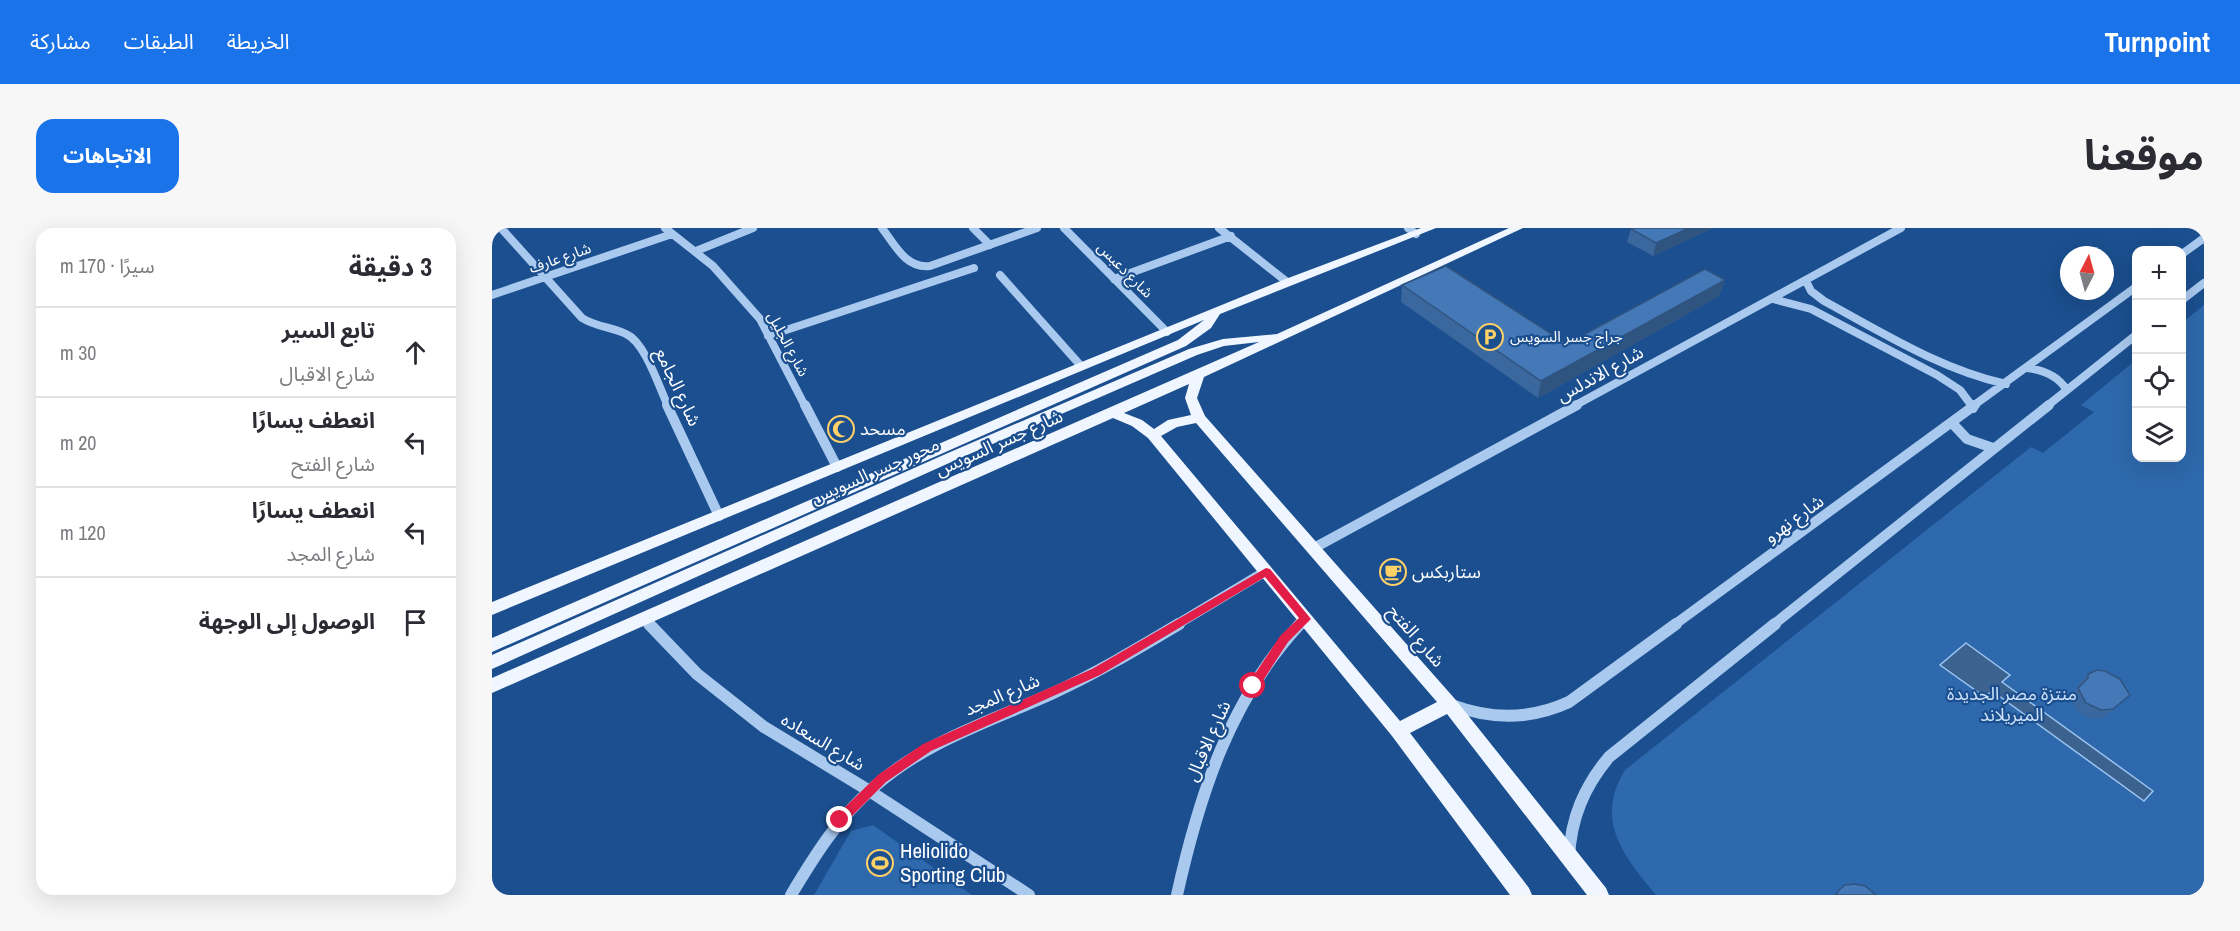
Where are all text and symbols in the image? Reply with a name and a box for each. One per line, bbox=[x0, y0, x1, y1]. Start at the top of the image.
text: Turnpoint bbox=[2105, 23, 2210, 61]
text: مشاركة bbox=[30, 27, 91, 56]
text: الطبقات bbox=[124, 27, 194, 56]
text: الخريطة bbox=[227, 27, 290, 56]
button: الاتجاهات bbox=[36, 119, 179, 193]
text: موقعنا bbox=[2084, 127, 2204, 183]
street label: شارع عارف bbox=[526, 237, 595, 280]
street label: شارع دعبس bbox=[1091, 237, 1158, 304]
north arrow bbox=[2060, 246, 2114, 300]
map controls bbox=[2132, 246, 2186, 462]
button: + bbox=[2132, 246, 2186, 300]
text: 3 دقيقة bbox=[349, 249, 432, 284]
text: سيرًا · 170 m bbox=[60, 252, 155, 279]
button: − bbox=[2132, 300, 2186, 354]
street label: شارع الجليل bbox=[761, 308, 814, 381]
text: تابع السير bbox=[282, 315, 375, 345]
parking icon: جراج جسر السويس bbox=[1475, 322, 1505, 352]
place label: جراج جسر السويس bbox=[1510, 326, 1623, 349]
icon: ahead bbox=[399, 336, 432, 369]
text: 30 m bbox=[60, 339, 96, 366]
street label: شارع الاندلس bbox=[1552, 339, 1649, 409]
street label: شارع الجامع bbox=[648, 343, 708, 431]
button: locate bbox=[2132, 354, 2186, 408]
text: شارع الاقبال bbox=[280, 360, 375, 387]
street label: شارع جسر السويس bbox=[931, 403, 1067, 484]
text: انعطف يسارًا bbox=[252, 405, 375, 435]
button: layers bbox=[2132, 408, 2186, 462]
mosque icon: مسحد bbox=[826, 414, 856, 444]
place label: مسحد bbox=[860, 416, 906, 441]
icon: left bbox=[399, 426, 432, 459]
text: 20 m bbox=[60, 429, 96, 456]
street label: محور جسر السويس bbox=[807, 431, 943, 510]
text: شارع الفتح bbox=[291, 450, 375, 477]
street label: شارع نهرو bbox=[1759, 488, 1830, 550]
text: انعطف يسارًا bbox=[252, 495, 375, 525]
icon: left bbox=[399, 516, 432, 549]
text: 120 m bbox=[60, 519, 106, 546]
text: شارع المجد bbox=[287, 540, 375, 567]
cafe icon: ستاربكس bbox=[1378, 557, 1408, 587]
place label: ستاربكس bbox=[1412, 559, 1481, 584]
street label: شارع الفتح bbox=[1381, 599, 1451, 674]
text: الوصول إلى الوجهة bbox=[199, 606, 375, 636]
icon: arrive bbox=[399, 606, 432, 639]
street label: شارع المجد bbox=[960, 667, 1044, 723]
route start bbox=[1239, 672, 1265, 698]
park label: منتزة مصر الجديدة الميريلاند bbox=[1947, 681, 2077, 727]
street label: شارع الاقبال bbox=[1179, 696, 1238, 786]
street label: شارع السعاده bbox=[776, 707, 870, 778]
route end bbox=[826, 806, 852, 832]
place label: Heliolido Sporting Club bbox=[900, 836, 1005, 889]
sports icon: Heliolido Sporting Club bbox=[865, 848, 895, 878]

